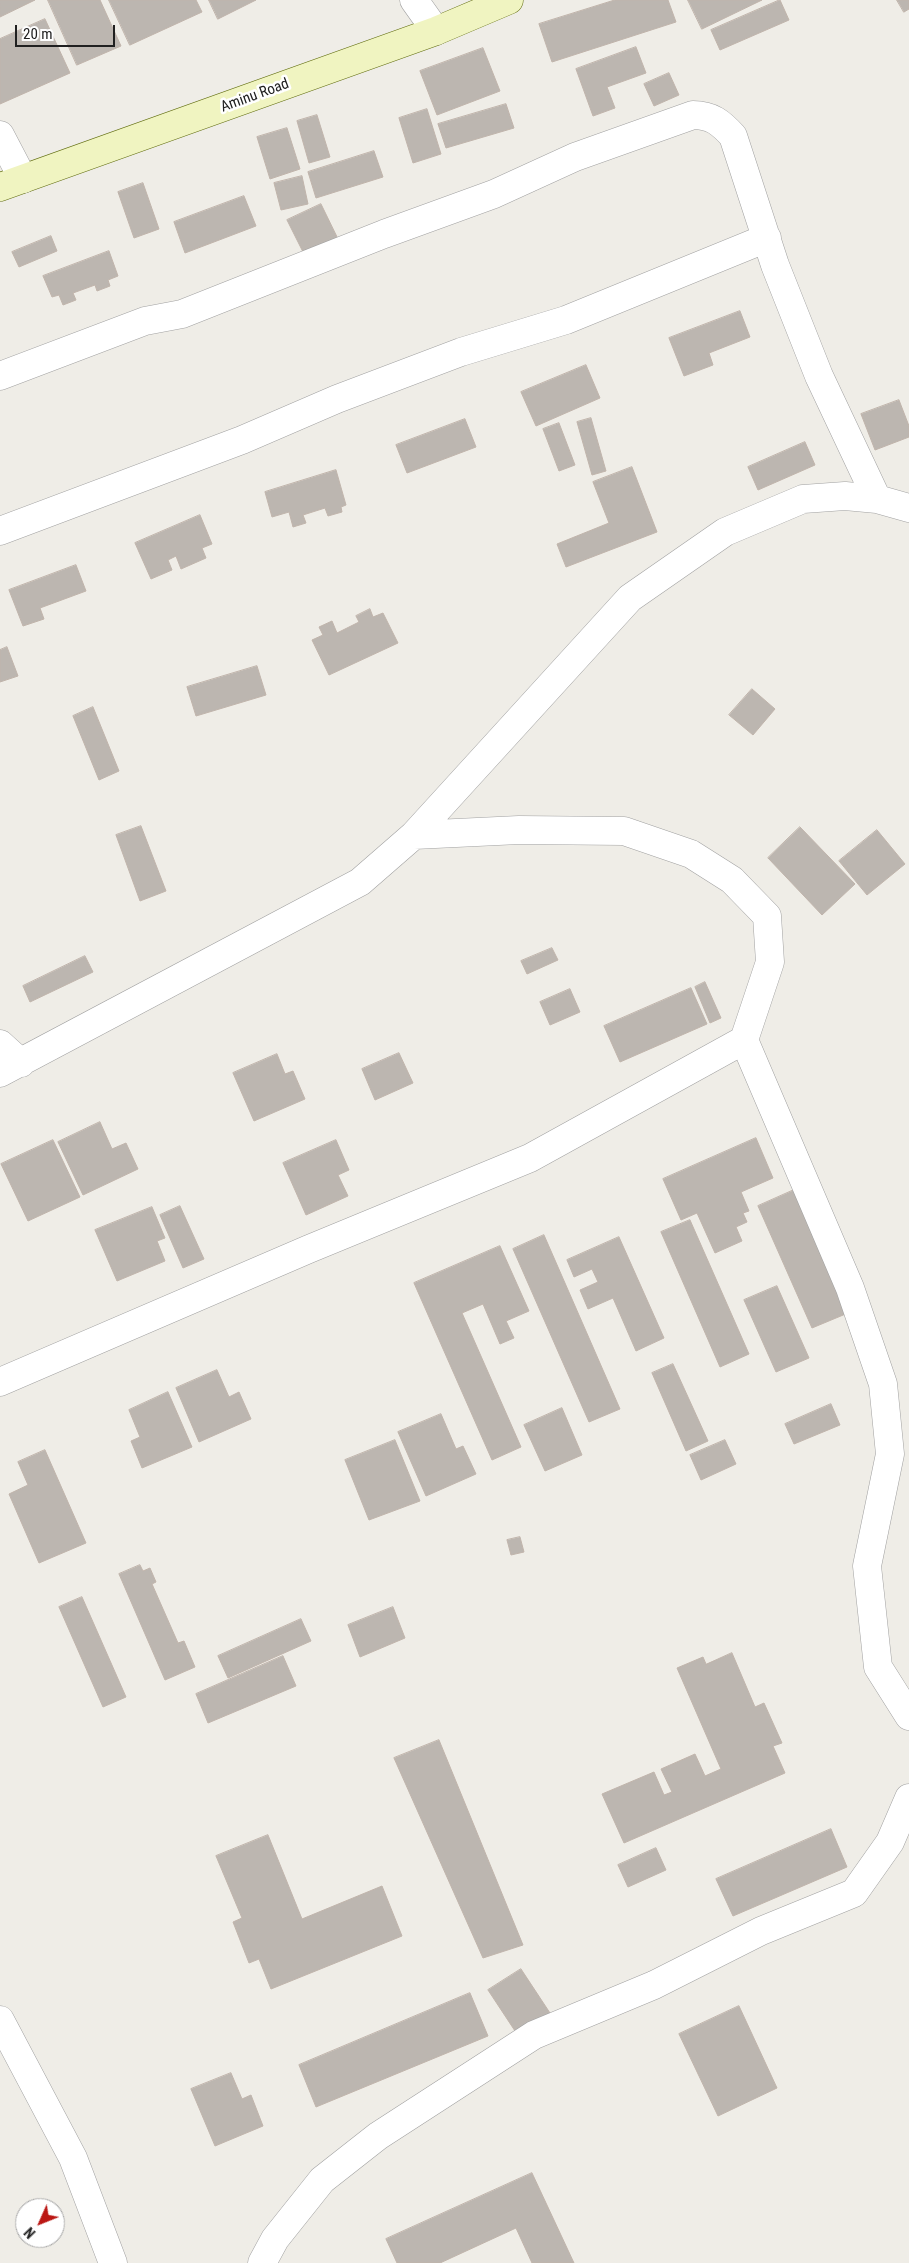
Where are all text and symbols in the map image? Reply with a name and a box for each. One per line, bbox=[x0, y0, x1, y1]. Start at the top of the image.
scale bar bbox=[18, 15, 118, 47]
text: 20 m bbox=[23, 25, 53, 43]
street label: Aminu Road bbox=[218, 75, 292, 117]
north arrow bbox=[15, 2198, 65, 2248]
text: N bbox=[21, 2224, 39, 2241]

